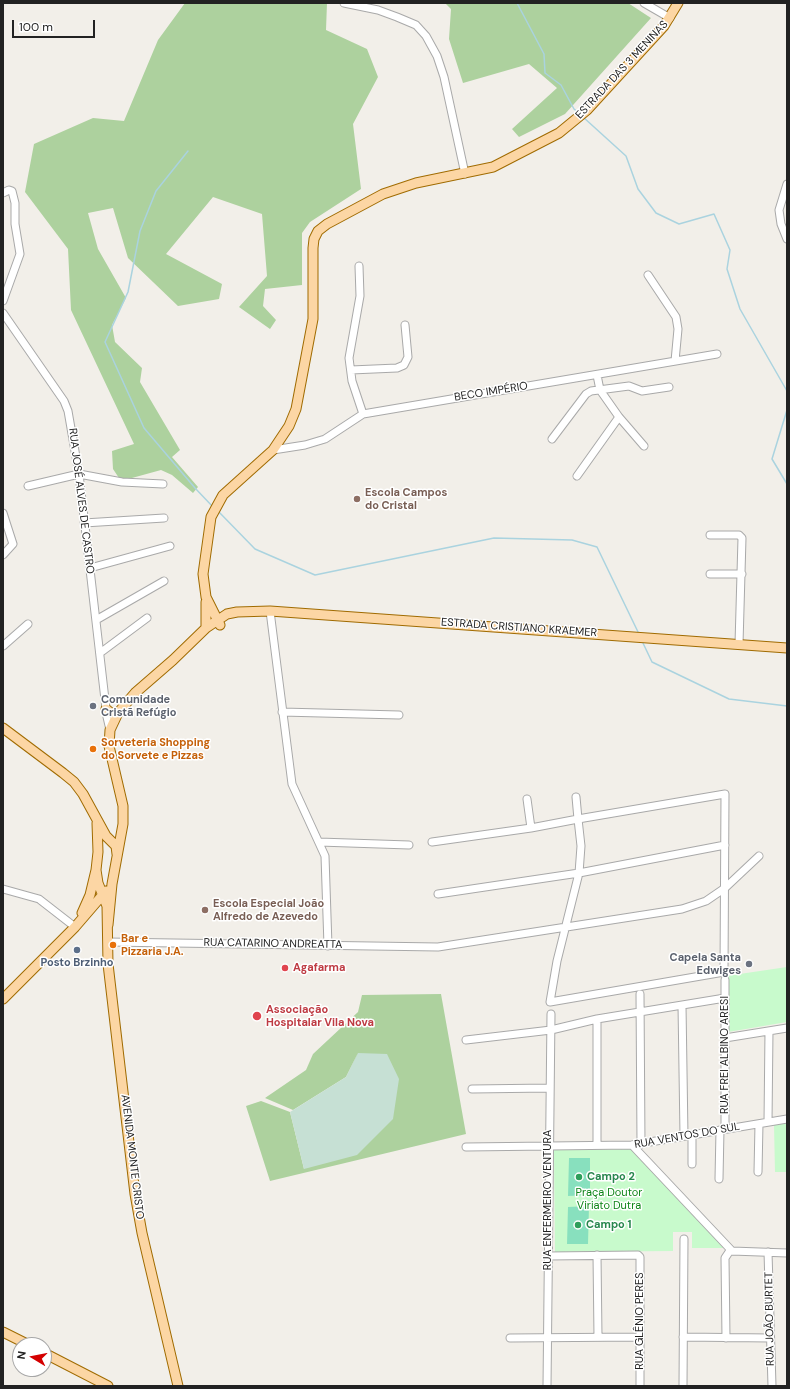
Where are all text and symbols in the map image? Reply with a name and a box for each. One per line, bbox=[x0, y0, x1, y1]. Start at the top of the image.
scale bar bbox=[14, 12, 97, 38]
street label: ESTRADA DAS 3 MENINAS bbox=[573, 18, 671, 122]
text: 100 m bbox=[19, 19, 53, 35]
street label: BECO IMPÉRIO bbox=[453, 380, 529, 404]
street label: RUA JOSÉ ALVES DE CASTRO bbox=[65, 427, 97, 575]
place label: Escola Campos do Cristal bbox=[365, 486, 447, 512]
marker: Escola Campos do Cristal bbox=[352, 494, 362, 504]
street label: ESTRADA CRISTIANO KRAEMER bbox=[441, 616, 597, 640]
place label: Comunidade Cristã Refúgio bbox=[101, 693, 176, 719]
marker: Comunidade Cristã Refúgio bbox=[88, 701, 98, 711]
place label: Sorveteria Shopping do Sorvete e Pizzas bbox=[101, 736, 210, 762]
marker: Sorveteria Shopping do Sorvete e Pizzas bbox=[88, 744, 98, 754]
place label: Escola Especial João Alfredo de Azevedo bbox=[213, 897, 324, 923]
marker: Escola Especial João Alfredo de Azevedo bbox=[200, 905, 210, 915]
place label: Bar e Pizzaria J.A. bbox=[121, 932, 184, 958]
street label: RUA CATARINO ANDREATTA bbox=[203, 936, 343, 952]
marker: Bar e Pizzaria J.A. bbox=[108, 940, 118, 950]
marker: Posto Brzinho bbox=[72, 945, 82, 955]
place label: Capela Santa Edwiges bbox=[670, 951, 741, 977]
place label: Posto Brzinho bbox=[40, 956, 114, 970]
marker: Capela Santa Edwiges bbox=[744, 959, 754, 969]
place label: Agafarma bbox=[293, 961, 345, 975]
marker: Agafarma bbox=[280, 963, 290, 973]
street label: RUA FREI ALBINO ARESI bbox=[718, 996, 732, 1114]
place label: Associação Hospitalar Vila Nova bbox=[266, 1003, 374, 1029]
marker: Associação Hospitalar Vila Nova bbox=[251, 1010, 263, 1022]
street label: AVENIDA MONTE CRISTO bbox=[118, 1094, 146, 1220]
street label: RUA VENTOS DO SUL bbox=[633, 1120, 741, 1152]
street label: RUA ENFERMEIRO VENTURA bbox=[541, 1130, 555, 1270]
place label: Campo 2 bbox=[587, 1170, 635, 1184]
marker: Campo 2 bbox=[574, 1172, 584, 1182]
park label: Praça Doutor Viriato Dutra bbox=[576, 1186, 642, 1212]
place label: Campo 1 bbox=[586, 1218, 631, 1232]
marker: Campo 1 bbox=[573, 1220, 583, 1230]
street label: RUA GLÊNIO PERES bbox=[633, 1272, 647, 1370]
street label: RUA JOÃO BURTET bbox=[763, 1272, 777, 1366]
north arrow bbox=[12, 1337, 52, 1377]
text: N bbox=[14, 1350, 29, 1360]

